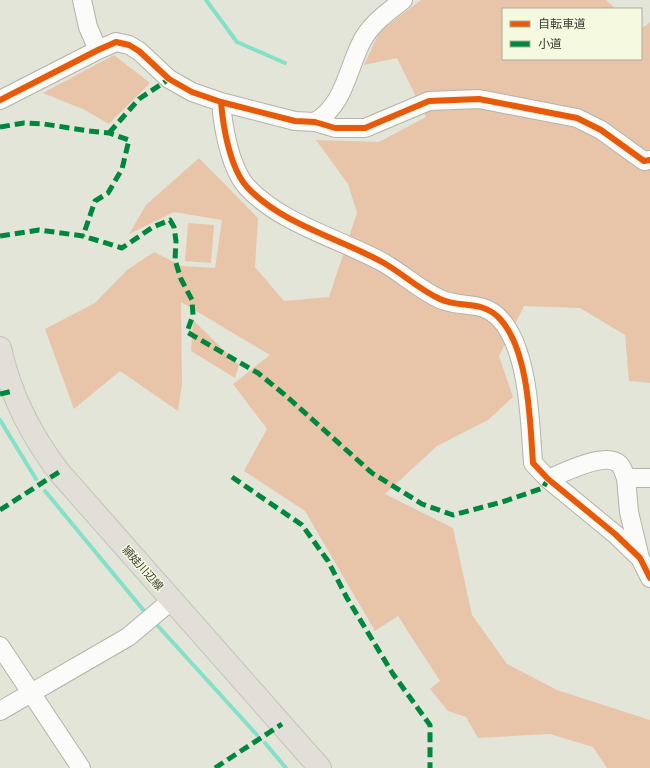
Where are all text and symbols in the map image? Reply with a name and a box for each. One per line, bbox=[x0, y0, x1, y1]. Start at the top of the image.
legend bbox=[502, 8, 642, 60]
text: 自転車道 bbox=[538, 17, 586, 31]
text: 小道 bbox=[538, 37, 562, 51]
street label: 頴娃川辺線 bbox=[119, 544, 166, 593]

